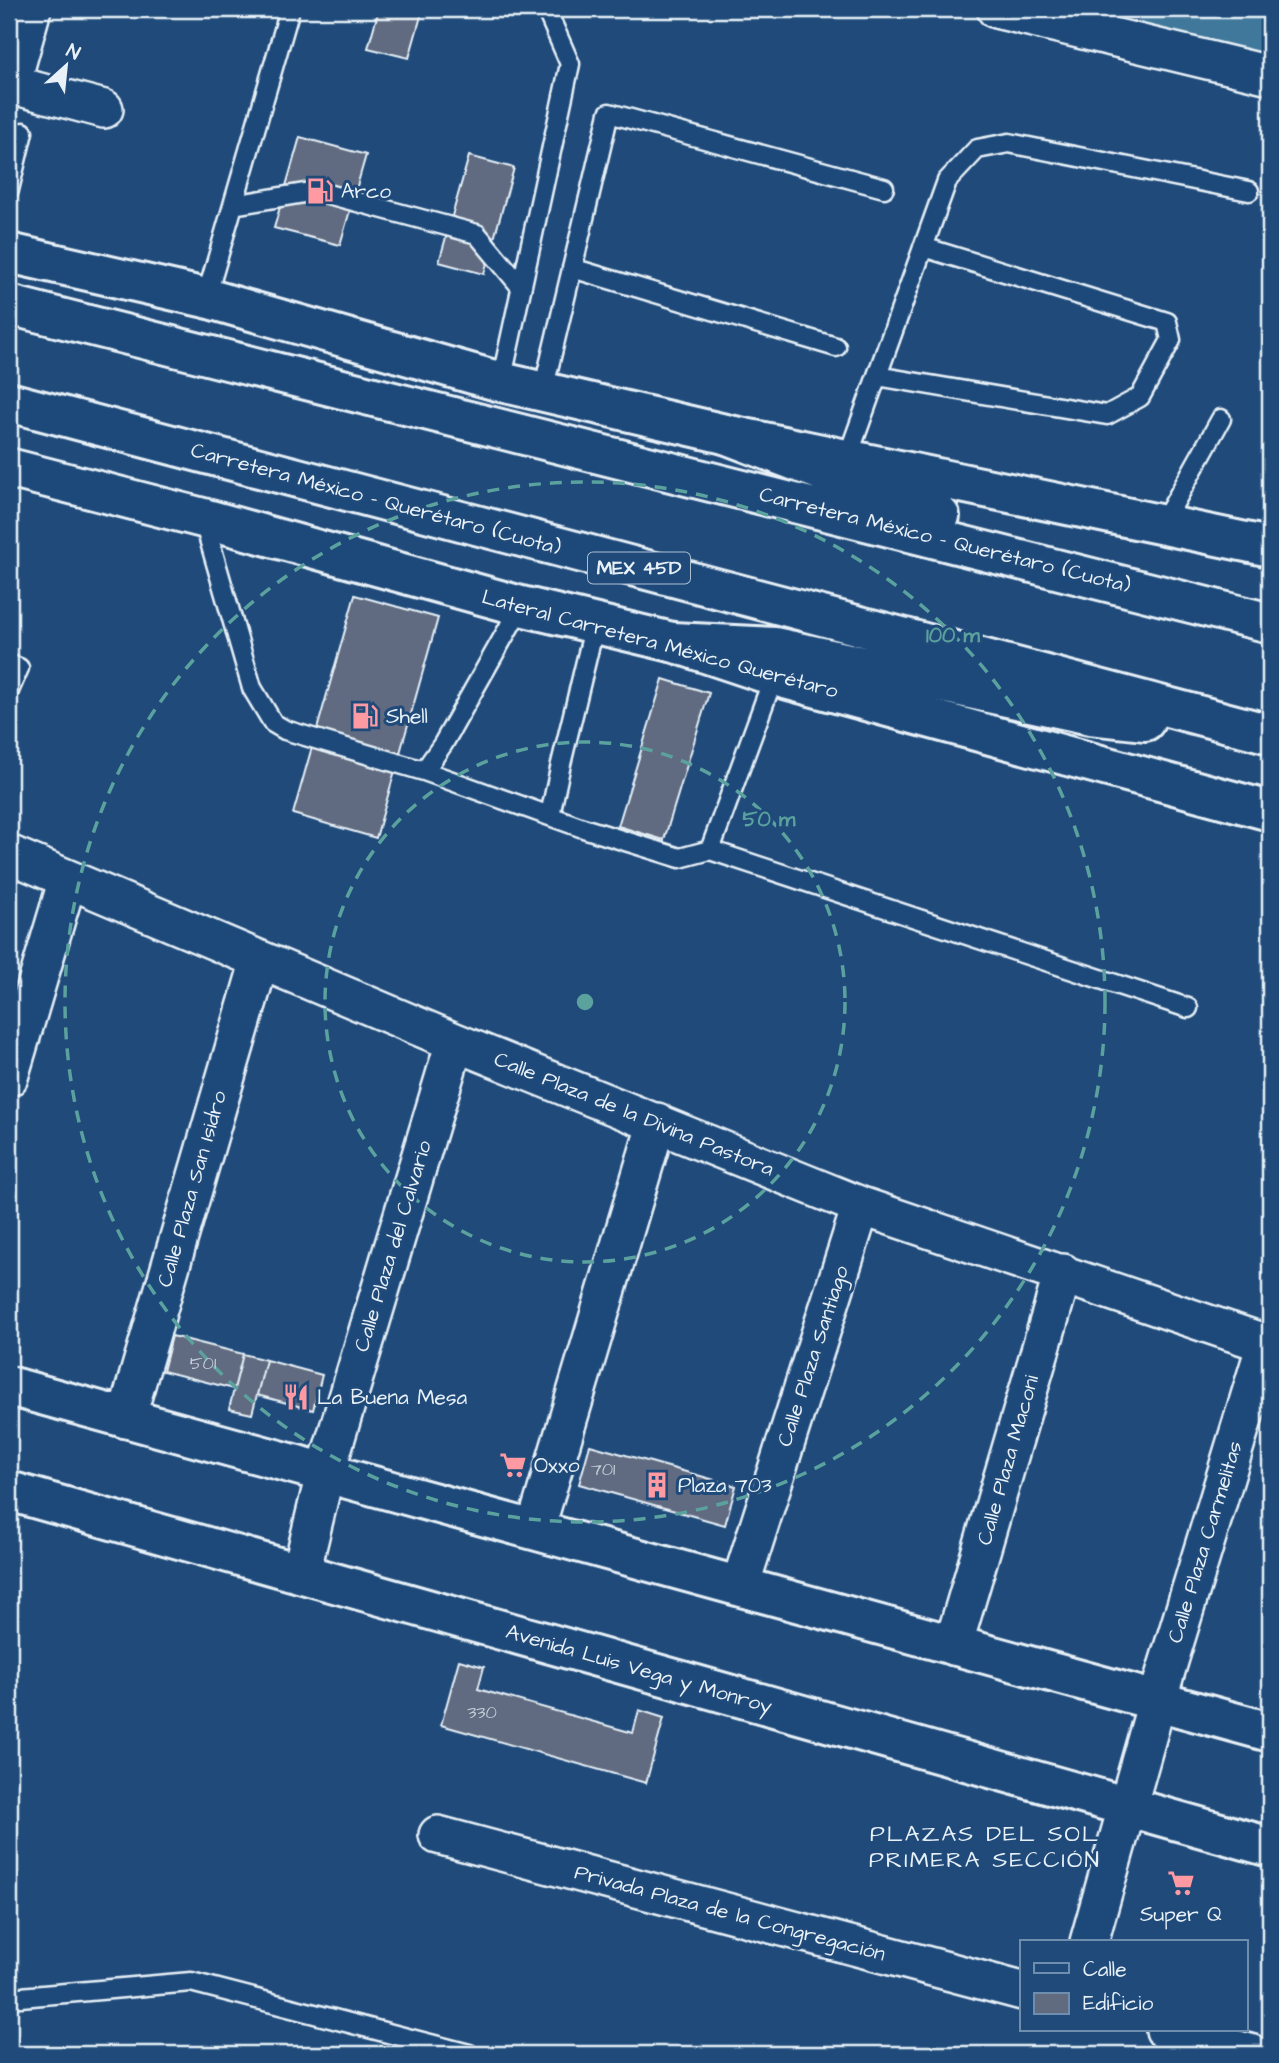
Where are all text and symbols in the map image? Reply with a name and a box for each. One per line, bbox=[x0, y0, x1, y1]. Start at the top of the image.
north arrow bbox=[32, 32, 102, 102]
text: N bbox=[62, 37, 85, 67]
fuel station icon: Arco bbox=[305, 176, 335, 206]
place label: Arco bbox=[341, 177, 391, 206]
street label: Carretera México - Querétaro (Cuota) bbox=[188, 436, 564, 562]
street label: Carretera México - Querétaro (Cuota) bbox=[756, 480, 1134, 600]
road number: MEX 45D bbox=[588, 552, 690, 583]
street label: Lateral Carretera México Querétaro bbox=[479, 582, 841, 706]
text: 100 m bbox=[926, 621, 981, 650]
fuel station icon: Shell bbox=[350, 701, 380, 731]
place label: Shell bbox=[386, 702, 428, 731]
text: 50 m bbox=[743, 805, 796, 834]
centre of rings bbox=[573, 990, 597, 1014]
street label: Calle Plaza de la Divina Pastora bbox=[490, 1044, 779, 1184]
street label: Calle Plaza San Isidro bbox=[150, 1087, 234, 1291]
street label: Calle Plaza del Calvario bbox=[347, 1137, 439, 1355]
street label: Calle Plaza Santiago bbox=[770, 1262, 858, 1451]
house number: 501 bbox=[190, 1351, 216, 1376]
street label: Calle Plaza Maconi bbox=[970, 1372, 1046, 1548]
restaurant icon: La Buena Mesa bbox=[281, 1382, 311, 1412]
place label: La Buena Mesa bbox=[317, 1383, 467, 1412]
street label: Calle Plaza Carmelitas bbox=[1160, 1437, 1250, 1647]
supermarket icon: Oxxo bbox=[498, 1450, 528, 1480]
place label: Oxxo bbox=[534, 1451, 580, 1480]
house number: 701 bbox=[591, 1457, 615, 1482]
building icon: Plaza 703 bbox=[642, 1470, 672, 1500]
place label: Plaza 703 bbox=[678, 1471, 772, 1500]
street label: Avenida Luis Vega y Monroy bbox=[502, 1617, 776, 1723]
house number: 330 bbox=[467, 1700, 497, 1725]
district label: PLAZAS DEL SOL PRIMERA SECCIÓN bbox=[869, 1818, 1101, 1876]
street label: Privada Plaza de la Congregación bbox=[571, 1858, 889, 1970]
supermarket icon: Super Q bbox=[1166, 1868, 1196, 1898]
place label: Super Q bbox=[1140, 1900, 1222, 1930]
legend bbox=[1020, 1940, 1248, 2032]
text: Calle bbox=[1083, 1955, 1127, 1984]
text: Edificio bbox=[1083, 1989, 1153, 2018]

